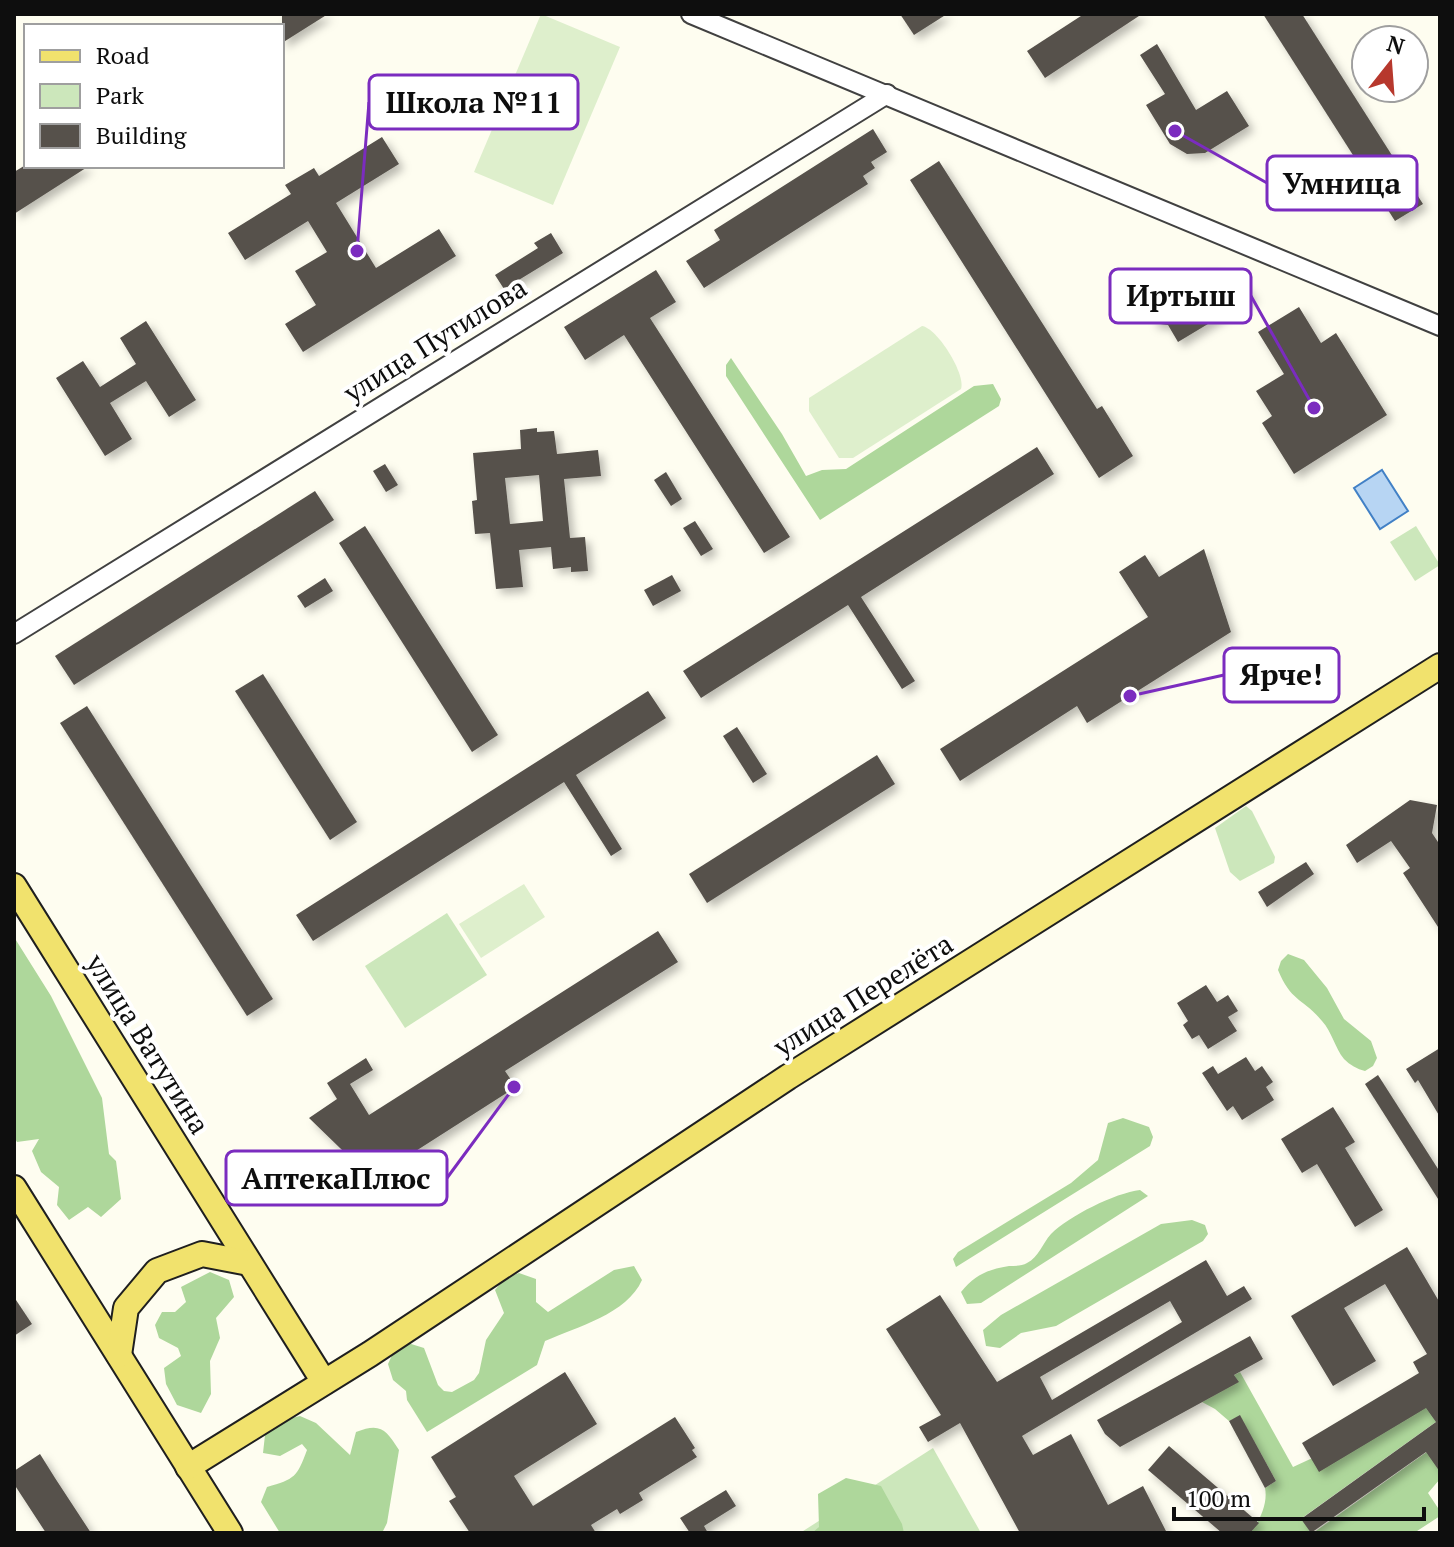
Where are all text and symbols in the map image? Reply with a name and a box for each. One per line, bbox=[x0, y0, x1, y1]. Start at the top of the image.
legend bbox=[24, 24, 284, 168]
north arrow bbox=[1350, 24, 1430, 104]
text: N bbox=[1384, 28, 1409, 61]
text: Road bbox=[96, 39, 150, 71]
callout: Школа №11 bbox=[369, 75, 578, 129]
text: Park bbox=[96, 79, 145, 111]
text: Школа №11 bbox=[386, 82, 562, 122]
text: Building bbox=[96, 119, 187, 151]
callout: Умница bbox=[1267, 156, 1417, 210]
text: Умница bbox=[1283, 163, 1402, 203]
street label: улица Путилова bbox=[335, 269, 533, 411]
callout: Иртыш bbox=[1110, 269, 1251, 323]
text: Иртыш bbox=[1126, 275, 1236, 315]
callout: Ярче! bbox=[1224, 648, 1339, 702]
text: Ярче! bbox=[1239, 654, 1323, 694]
street label: улица Перелёта bbox=[765, 925, 959, 1065]
street label: улица Ватутина bbox=[78, 946, 219, 1141]
callout: АптекаПлюс bbox=[226, 1151, 447, 1205]
text: АптекаПлюс bbox=[241, 1158, 431, 1198]
scale bar bbox=[1174, 1471, 1424, 1521]
text: 100 m bbox=[1186, 1482, 1251, 1514]

